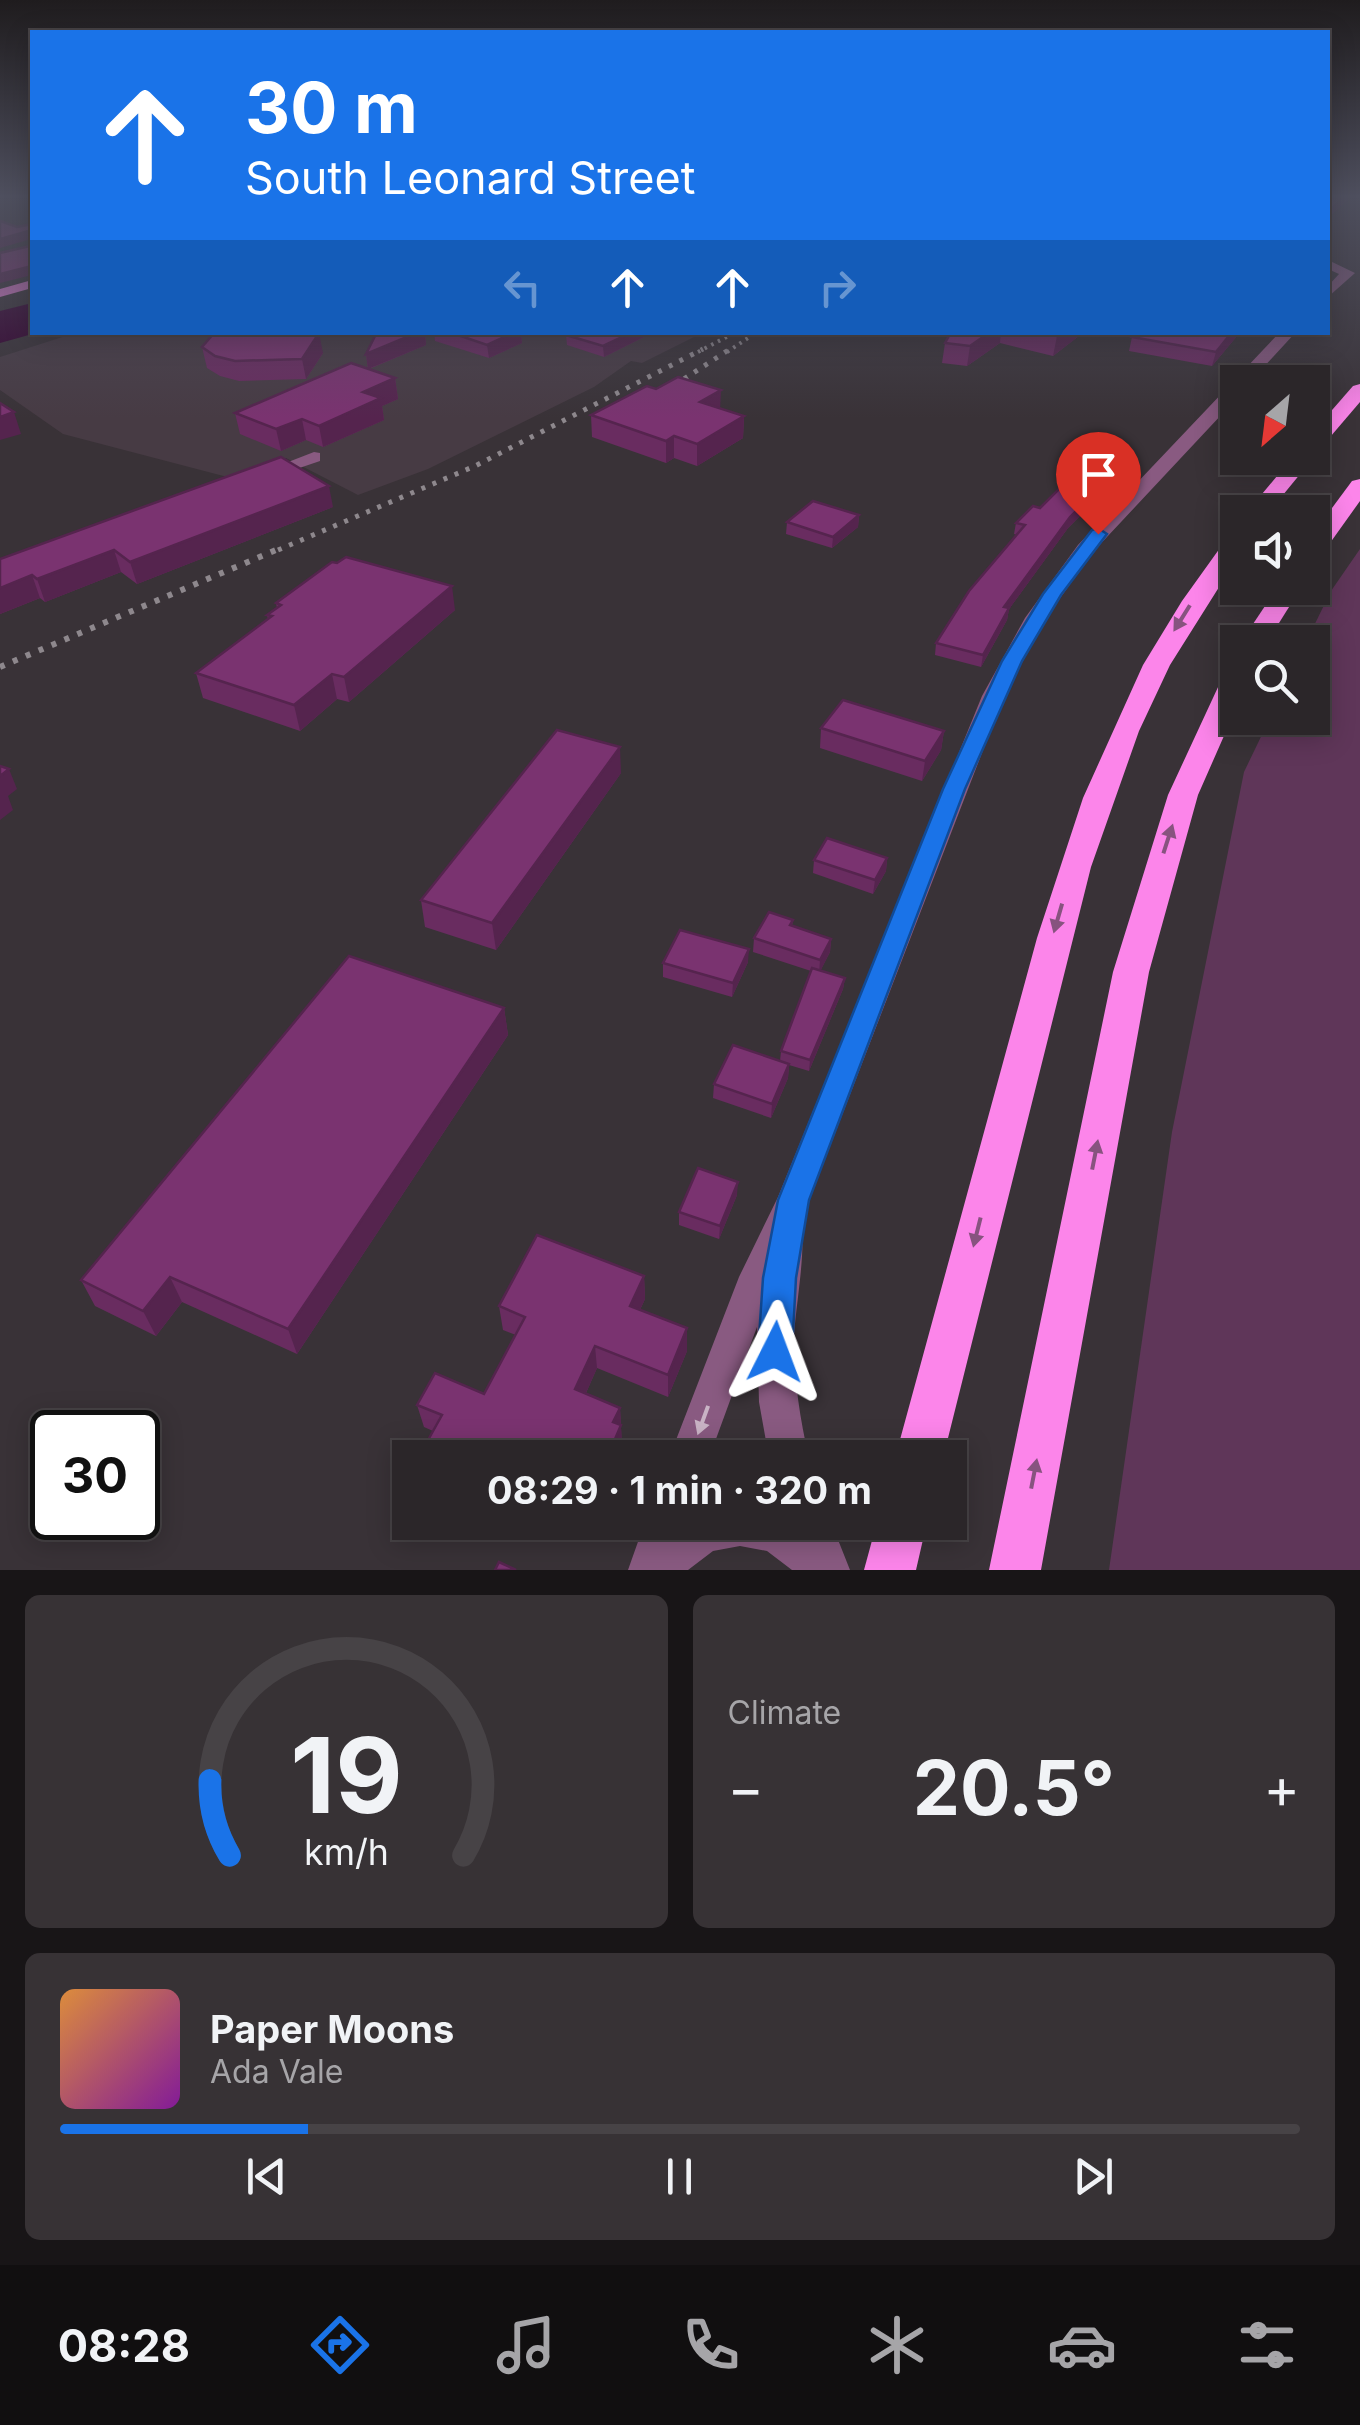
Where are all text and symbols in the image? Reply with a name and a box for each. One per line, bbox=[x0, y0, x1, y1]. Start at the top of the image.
text: 30 m bbox=[245, 65, 418, 150]
icon: ahead bbox=[80, 70, 210, 200]
text: South Leonard Street bbox=[245, 150, 695, 205]
icon: left bbox=[495, 260, 550, 315]
icon: ahead bbox=[600, 260, 655, 315]
icon: ahead bbox=[705, 260, 760, 315]
icon: right bbox=[810, 260, 865, 315]
north arrow bbox=[1220, 365, 1330, 475]
map controls bbox=[1220, 365, 1330, 735]
pin bbox=[1056, 432, 1141, 535]
icon: arrive bbox=[1071, 447, 1126, 502]
button: sound bbox=[1220, 495, 1330, 605]
one-way arrow bbox=[1173, 604, 1191, 632]
button: search bbox=[1220, 625, 1330, 735]
one-way arrow bbox=[1162, 823, 1177, 853]
one-way arrow bbox=[1050, 903, 1065, 933]
one-way arrow bbox=[1088, 1139, 1103, 1170]
one-way arrow bbox=[969, 1217, 984, 1248]
position arrow bbox=[723, 1300, 827, 1404]
one-way arrow bbox=[695, 1405, 710, 1435]
speed limit sign: 30 bbox=[30, 1410, 160, 1540]
one-way arrow bbox=[1026, 1458, 1042, 1489]
text: 08:29 · 1 min · 320 m bbox=[487, 1467, 872, 1513]
text: Climate bbox=[728, 1693, 841, 1732]
text: 19 bbox=[290, 1712, 402, 1838]
text: 20.5° bbox=[913, 1742, 1115, 1833]
text: − bbox=[728, 1755, 764, 1821]
text: + bbox=[1264, 1755, 1300, 1821]
text: km/h bbox=[304, 1830, 389, 1874]
text: Paper Moons bbox=[210, 2006, 454, 2052]
text: Ada Vale bbox=[210, 2052, 343, 2091]
icon: previous bbox=[239, 2149, 294, 2204]
icon: pause bbox=[652, 2149, 707, 2204]
icon: next bbox=[1066, 2149, 1121, 2204]
icon: directions bbox=[305, 2310, 375, 2380]
icon: music bbox=[491, 2310, 561, 2380]
icon: phone bbox=[676, 2310, 746, 2380]
icon: climate bbox=[862, 2310, 932, 2380]
icon: car bbox=[1047, 2310, 1117, 2380]
icon: filters bbox=[1232, 2310, 1302, 2380]
text: 08:28 bbox=[58, 2318, 190, 2373]

